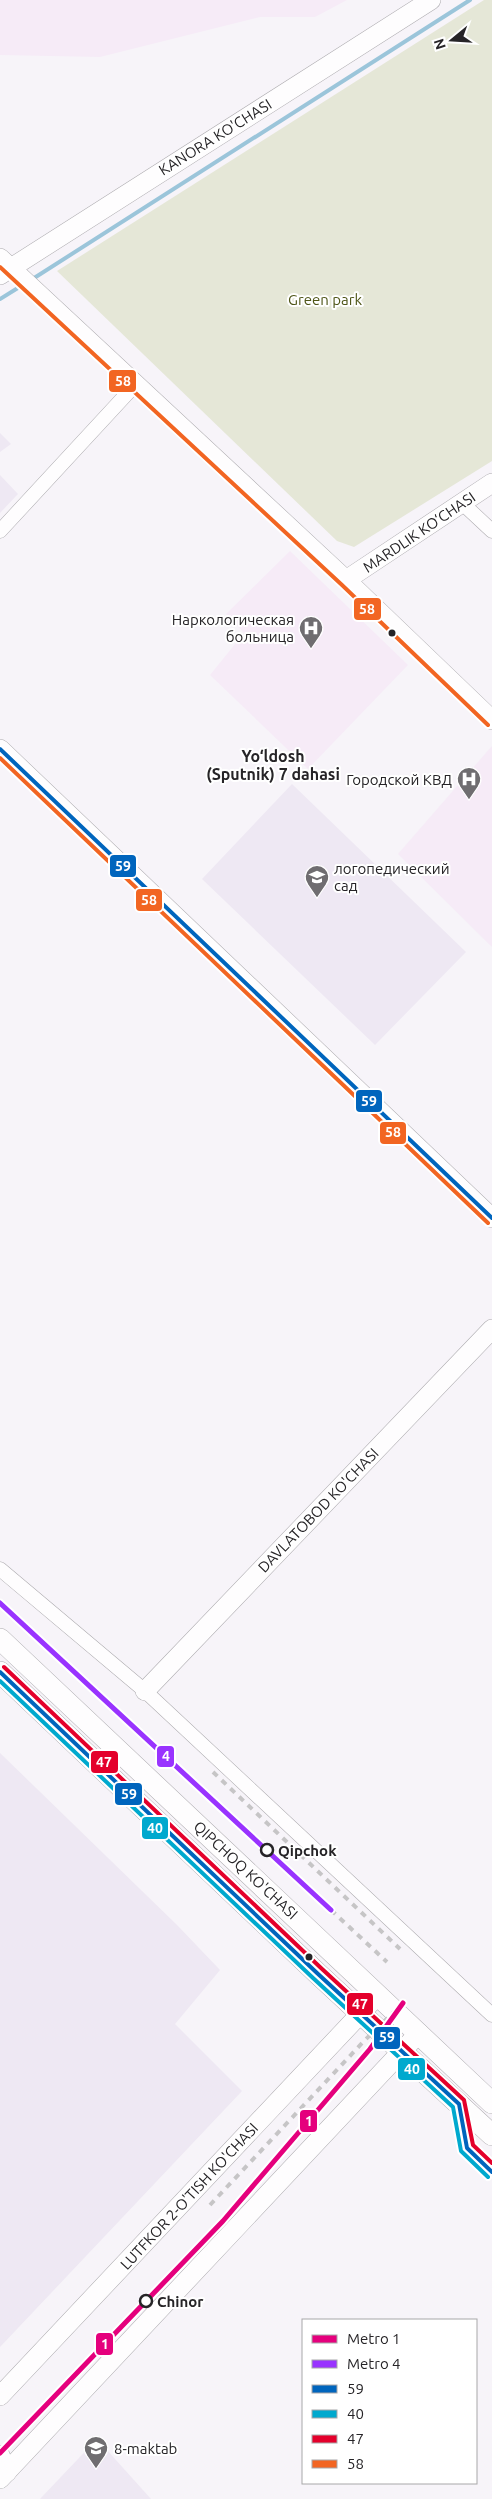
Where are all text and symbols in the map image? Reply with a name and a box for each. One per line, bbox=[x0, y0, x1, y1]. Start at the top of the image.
north arrow bbox=[427, 15, 477, 65]
text: N bbox=[430, 37, 449, 51]
street label: KANORA KO'CHASI bbox=[156, 95, 274, 179]
park label: Green park bbox=[288, 291, 362, 308]
line badge: 58 bbox=[108, 369, 137, 393]
text: 58 bbox=[115, 373, 131, 389]
street label: MARDLIK KO‘CHASI bbox=[360, 488, 478, 576]
line badge: 58 bbox=[353, 597, 382, 621]
text: 58 bbox=[359, 601, 375, 617]
place label: Наркологическая больница bbox=[172, 611, 294, 645]
hospital icon: Наркологическая больница bbox=[298, 615, 324, 649]
unlabelled marker bbox=[387, 628, 397, 638]
district label: Yo‘ldosh (Sputnik) 7 dahasi bbox=[206, 747, 340, 784]
hospital icon: Городской КВД bbox=[456, 766, 482, 800]
place label: Городской КВД bbox=[346, 771, 452, 788]
line badge: 59 bbox=[109, 854, 137, 878]
text: 59 bbox=[115, 858, 131, 874]
place label: логопедический сад bbox=[334, 860, 450, 894]
school or university icon: логопедический сад bbox=[304, 864, 330, 898]
line badge: 58 bbox=[135, 888, 163, 912]
text: 58 bbox=[141, 892, 157, 908]
line badge: 59 bbox=[355, 1089, 383, 1113]
text: 59 bbox=[361, 1093, 377, 1109]
line badge: 58 bbox=[379, 1121, 407, 1145]
text: 58 bbox=[385, 1124, 401, 1140]
street label: DAVLATOBOD KO'CHASI bbox=[254, 1444, 382, 1576]
line badge: 4 bbox=[156, 1745, 175, 1768]
text: 4 bbox=[162, 1748, 170, 1764]
line badge: 47 bbox=[90, 1750, 119, 1774]
text: 47 bbox=[96, 1754, 112, 1770]
line badge: 59 bbox=[114, 1782, 143, 1806]
text: 59 bbox=[121, 1786, 137, 1802]
line badge: 40 bbox=[141, 1816, 169, 1840]
street label: QIPCHOQ KO'CHASI bbox=[191, 1817, 301, 1923]
text: 40 bbox=[147, 1820, 163, 1836]
place label: Qipchok bbox=[278, 1842, 337, 1859]
marker: Qipchok bbox=[260, 1843, 274, 1857]
unlabelled marker bbox=[304, 1952, 314, 1962]
line badge: 47 bbox=[346, 1992, 374, 2016]
text: 47 bbox=[352, 1996, 368, 2012]
line badge: 59 bbox=[373, 2026, 401, 2050]
text: 59 bbox=[379, 2029, 395, 2045]
line badge: 40 bbox=[397, 2057, 426, 2081]
text: 40 bbox=[404, 2061, 420, 2077]
line badge: 1 bbox=[299, 2109, 318, 2133]
text: 1 bbox=[305, 2113, 313, 2129]
street label: LUTFKOR 2-O'TISH KO'CHASI bbox=[117, 2119, 261, 2273]
place label: Chinor bbox=[157, 2293, 204, 2310]
marker: Chinor bbox=[139, 2294, 153, 2308]
legend bbox=[302, 2319, 477, 2484]
text: Metro 1 bbox=[347, 2330, 401, 2347]
line badge: 1 bbox=[95, 2332, 114, 2356]
text: 1 bbox=[101, 2336, 109, 2352]
text: Metro 4 bbox=[347, 2355, 401, 2372]
text: 59 bbox=[347, 2380, 364, 2397]
text: 40 bbox=[347, 2405, 364, 2422]
text: 47 bbox=[347, 2430, 364, 2447]
school or university icon: 8-maktab bbox=[83, 2435, 109, 2469]
place label: 8-maktab bbox=[114, 2440, 177, 2457]
text: 58 bbox=[347, 2455, 364, 2472]

